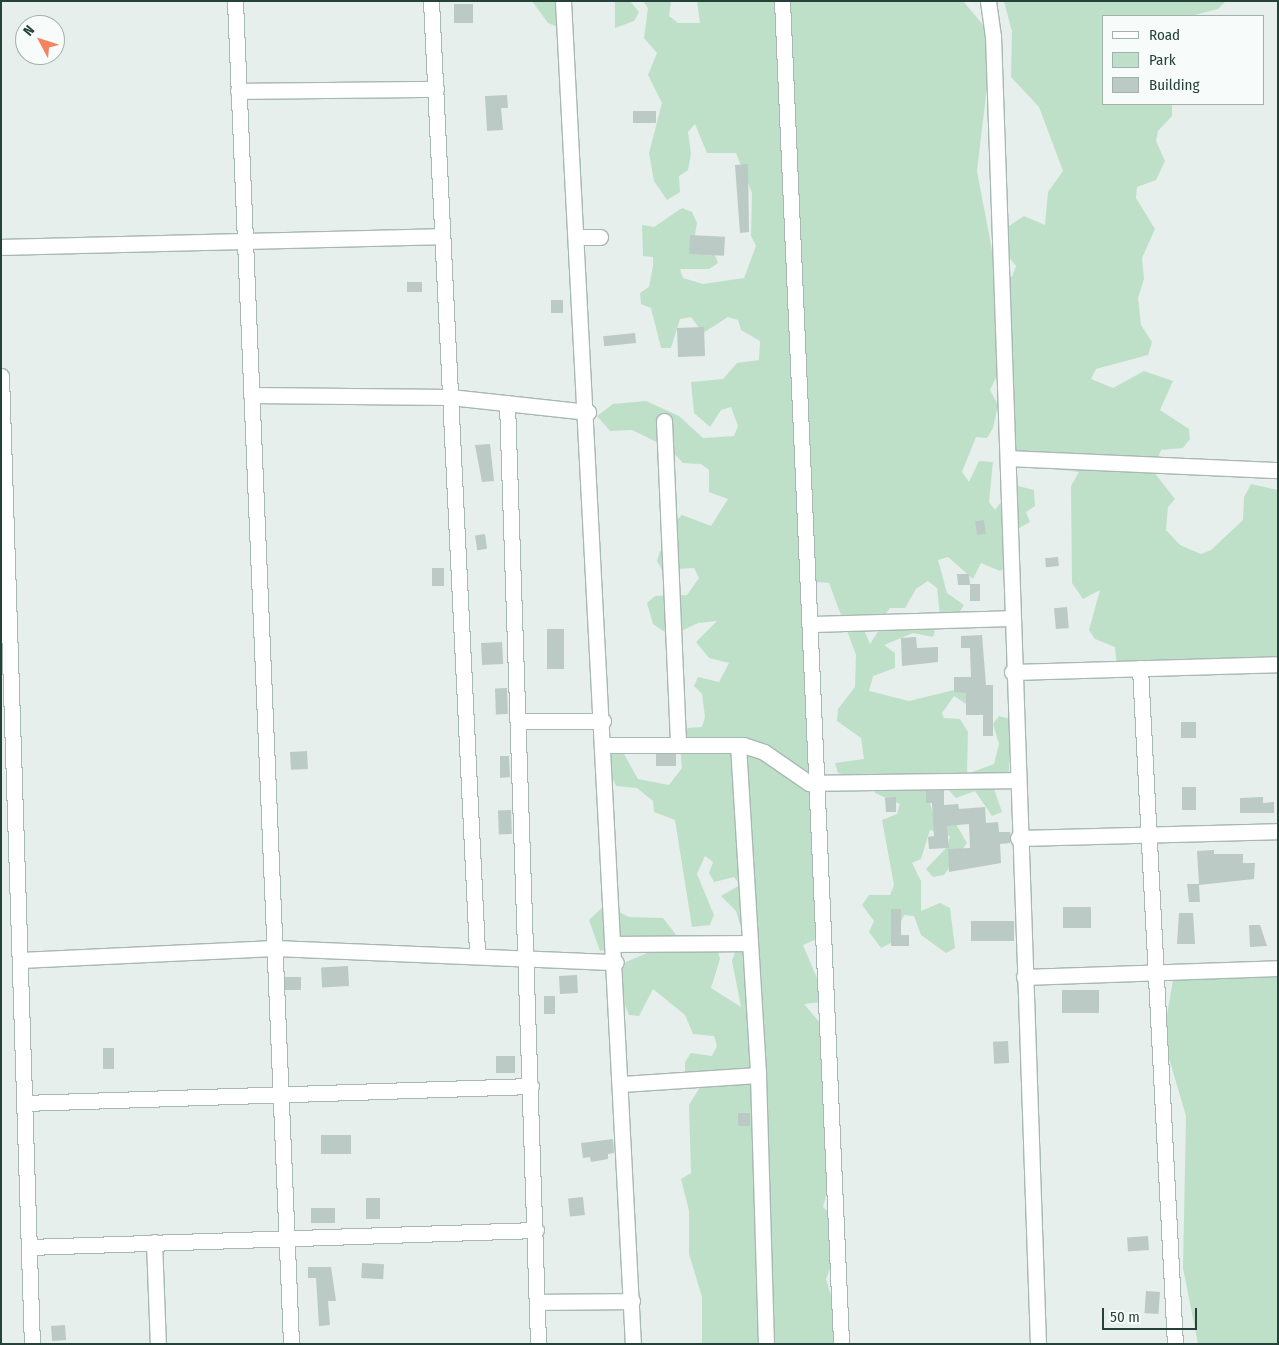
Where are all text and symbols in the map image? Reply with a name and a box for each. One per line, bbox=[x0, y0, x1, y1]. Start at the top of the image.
north arrow bbox=[15, 15, 65, 65]
legend bbox=[1102, 15, 1264, 105]
text: N bbox=[20, 22, 38, 39]
text: Road bbox=[1149, 26, 1180, 44]
text: Park bbox=[1149, 51, 1176, 69]
text: Building bbox=[1149, 76, 1200, 94]
scale bar bbox=[1104, 1298, 1199, 1330]
text: 50 m bbox=[1110, 1308, 1140, 1326]

